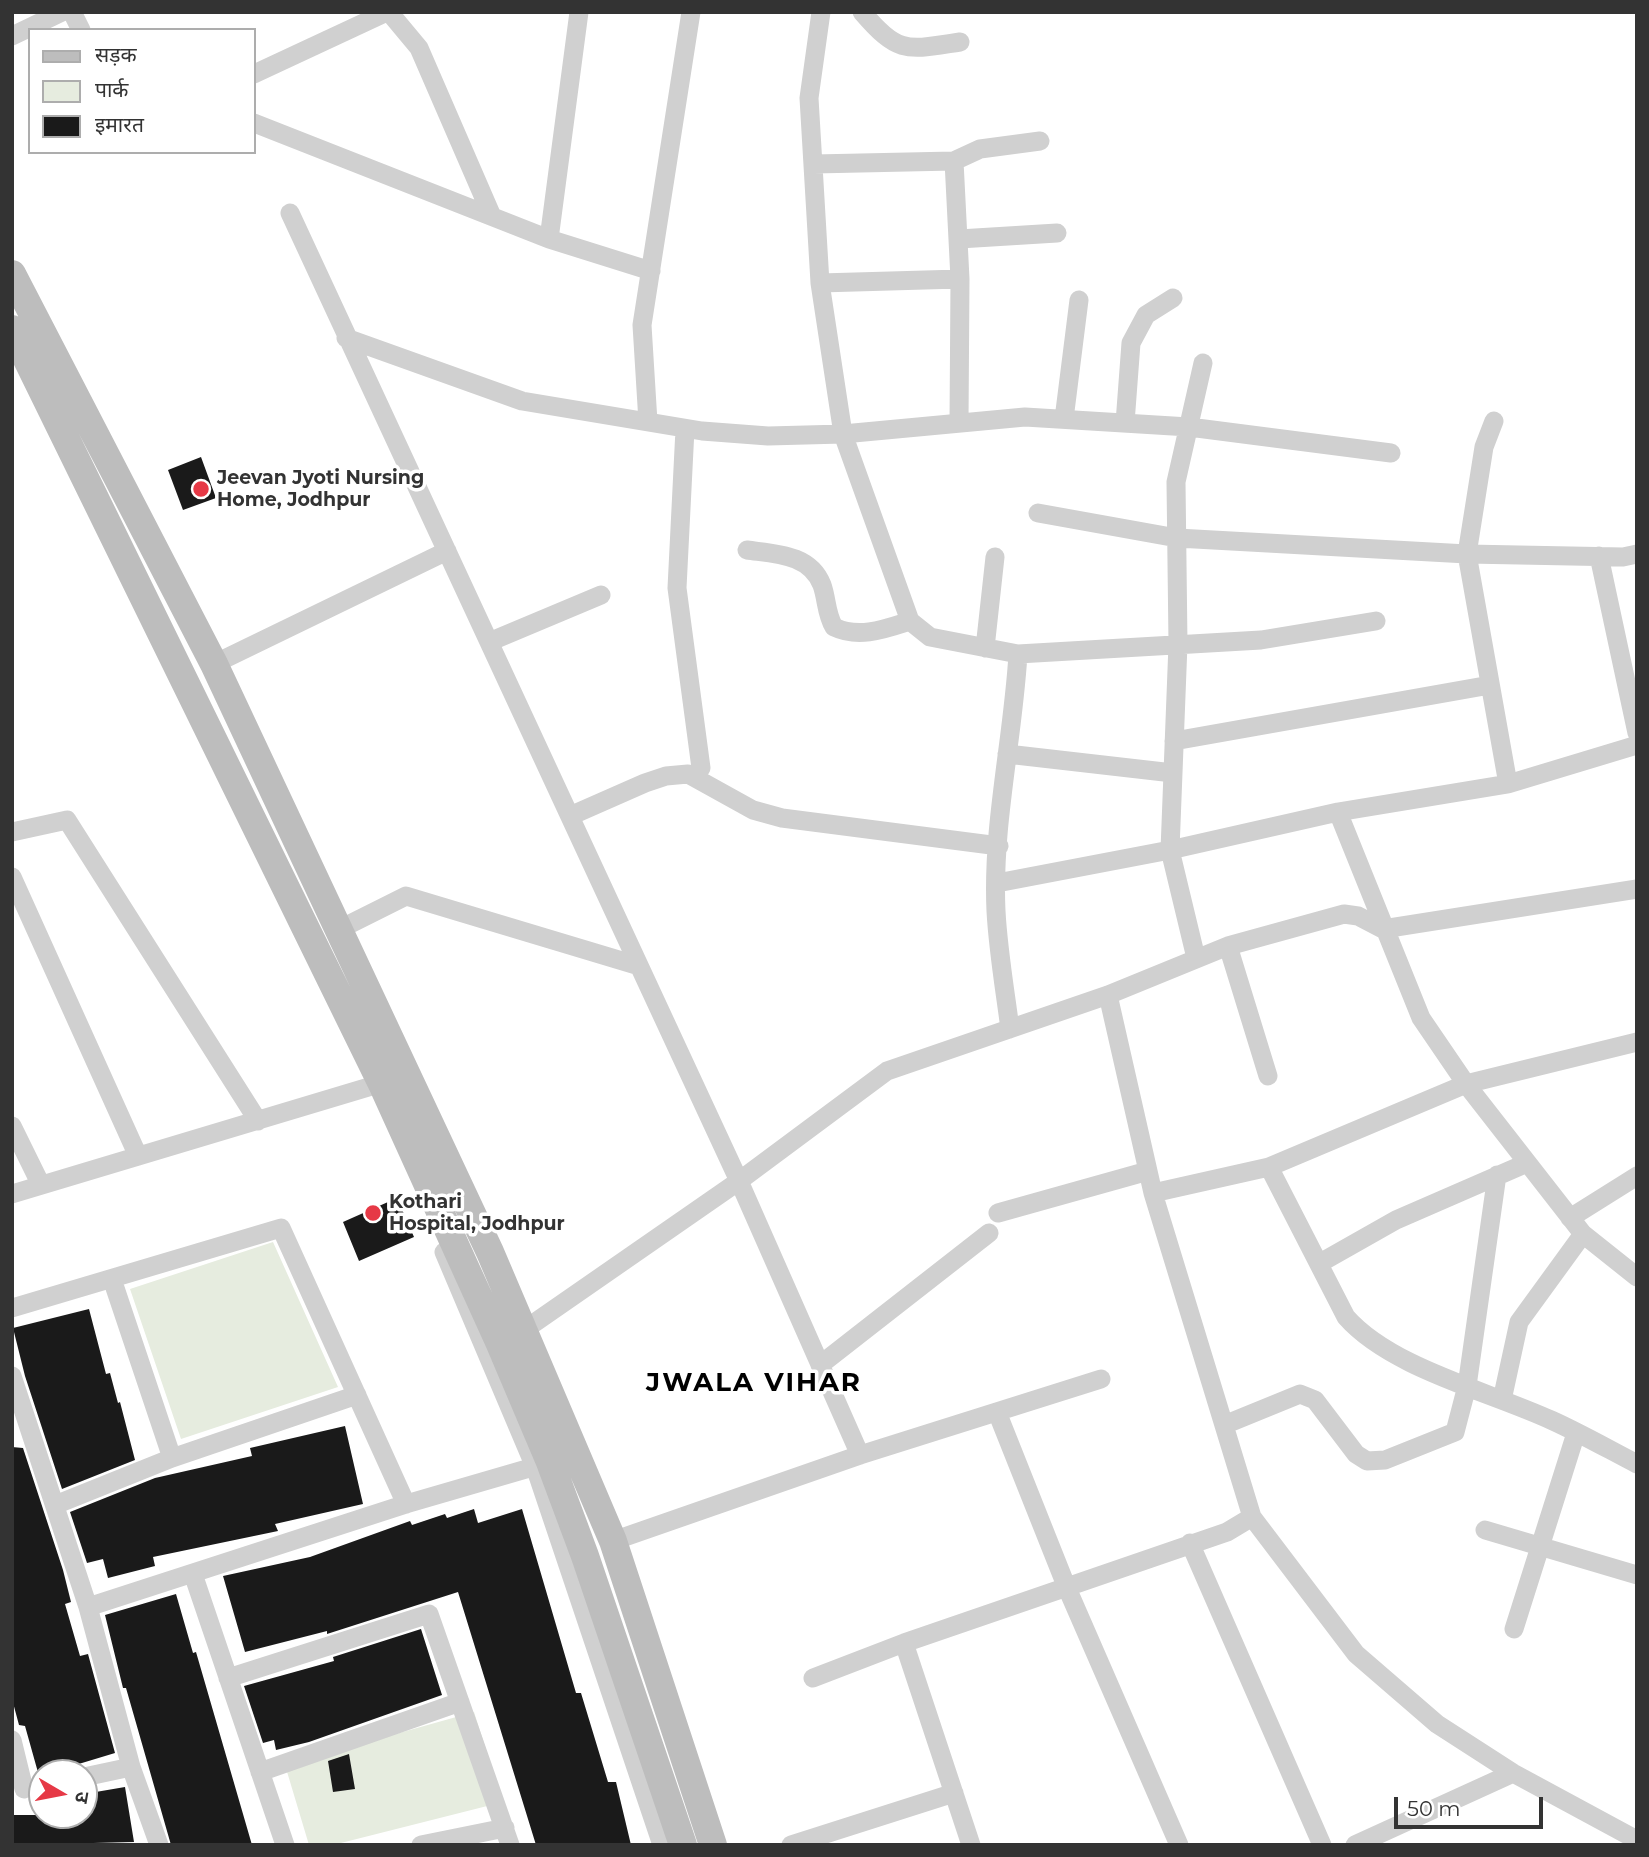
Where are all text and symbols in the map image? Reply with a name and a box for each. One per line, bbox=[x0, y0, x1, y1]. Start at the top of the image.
legend bbox=[28, 28, 256, 154]
text: सड़क bbox=[95, 42, 137, 67]
text: पार्क bbox=[95, 77, 129, 102]
text: इमारत bbox=[95, 112, 144, 137]
place label: Jeevan Jyoti Nursing Home, Jodhpur bbox=[217, 467, 424, 511]
marker: Jeevan Jyoti Nursing Home, Jodhpur bbox=[191, 479, 211, 499]
place label: Kothari Hospital, Jodhpur bbox=[389, 1191, 565, 1235]
marker: Kothari Hospital, Jodhpur bbox=[363, 1203, 383, 1223]
district label: JWALA VIHAR bbox=[647, 1367, 861, 1399]
north arrow bbox=[28, 1759, 98, 1829]
scale bar bbox=[1397, 1784, 1546, 1828]
text: उ bbox=[70, 1790, 94, 1805]
text: 50 m bbox=[1407, 1796, 1461, 1821]

